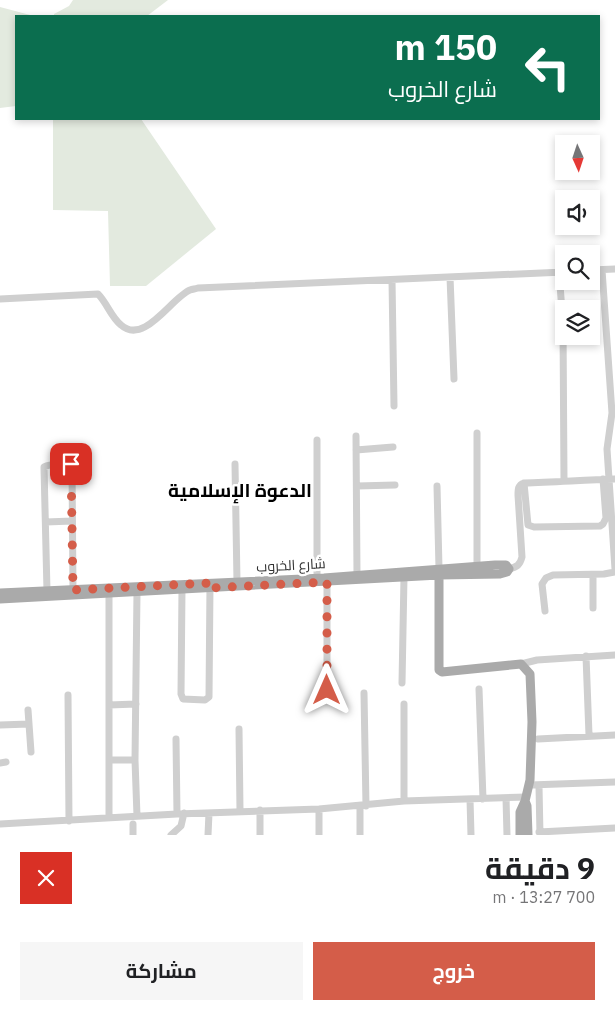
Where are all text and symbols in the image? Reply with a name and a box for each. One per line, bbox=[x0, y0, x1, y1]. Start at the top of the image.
text: 150 m bbox=[394, 24, 497, 70]
icon: left bbox=[515, 35, 580, 100]
text: شارع الخروب bbox=[388, 74, 497, 103]
north arrow bbox=[555, 135, 600, 180]
map controls bbox=[555, 135, 600, 345]
button: sound bbox=[555, 190, 600, 235]
button: search bbox=[555, 245, 600, 290]
button: layers bbox=[555, 300, 600, 345]
pin bbox=[50, 443, 92, 485]
icon: arrive bbox=[57, 450, 85, 478]
district label: الدعوة الإسلامية bbox=[168, 478, 312, 504]
street label: شارع الخروب bbox=[256, 554, 326, 576]
position arrow bbox=[300, 663, 352, 715]
text: 9 دقيقة bbox=[485, 848, 595, 887]
button: close bbox=[20, 852, 72, 904]
text: 700 m · 13:27 bbox=[493, 887, 595, 907]
button: مشاركة bbox=[20, 942, 303, 1000]
button: خروج bbox=[313, 942, 595, 1000]

